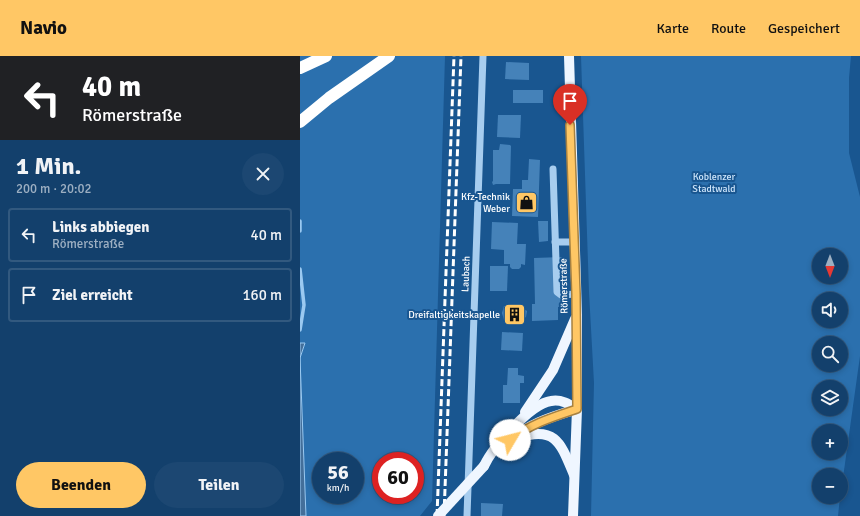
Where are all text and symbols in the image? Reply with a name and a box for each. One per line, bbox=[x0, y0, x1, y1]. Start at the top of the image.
text: Navio bbox=[20, 16, 67, 40]
text: Karte bbox=[656, 20, 689, 37]
text: Route bbox=[711, 20, 746, 37]
text: Gespeichert bbox=[768, 20, 840, 37]
text: 40 m bbox=[82, 70, 141, 104]
icon: left bbox=[16, 72, 68, 124]
pin bbox=[553, 84, 587, 125]
icon: arrive bbox=[559, 90, 581, 112]
text: Römerstraße bbox=[82, 104, 182, 126]
text: 1 Min. bbox=[16, 151, 81, 181]
button: close bbox=[242, 153, 284, 195]
park label: Koblenzer Stadtwald bbox=[692, 171, 736, 195]
text: 200 m · 20:02 bbox=[16, 181, 92, 197]
shop icon: Kfz-Technik Weber bbox=[513, 190, 539, 216]
place label: Kfz-Technik Weber bbox=[461, 191, 510, 215]
text: Links abbiegen bbox=[52, 218, 149, 236]
icon: left bbox=[18, 224, 40, 246]
text: 40 m bbox=[251, 226, 282, 244]
text: Römerstraße bbox=[52, 236, 124, 252]
north arrow bbox=[812, 248, 848, 284]
map controls bbox=[812, 248, 848, 504]
street label: Laubach bbox=[459, 256, 473, 292]
street label: Römerstraße bbox=[558, 258, 570, 314]
icon: arrive bbox=[18, 284, 40, 306]
text: Ziel erreicht bbox=[52, 286, 133, 304]
text: 160 m bbox=[242, 286, 282, 304]
button: sound bbox=[812, 292, 848, 328]
building icon: Dreifaltigkeitskapelle bbox=[502, 302, 528, 328]
place label: Dreifaltigkeitskapelle bbox=[408, 309, 500, 321]
button: search bbox=[812, 336, 848, 372]
button: layers bbox=[812, 380, 848, 416]
position arrow bbox=[489, 419, 531, 461]
button: + bbox=[812, 424, 848, 460]
speed limit sign: 60 bbox=[372, 452, 424, 504]
text: 56 bbox=[327, 460, 349, 485]
button: Beenden bbox=[16, 462, 146, 508]
button: Teilen bbox=[154, 462, 284, 508]
button: − bbox=[812, 468, 848, 504]
text: km/h bbox=[327, 482, 349, 494]

